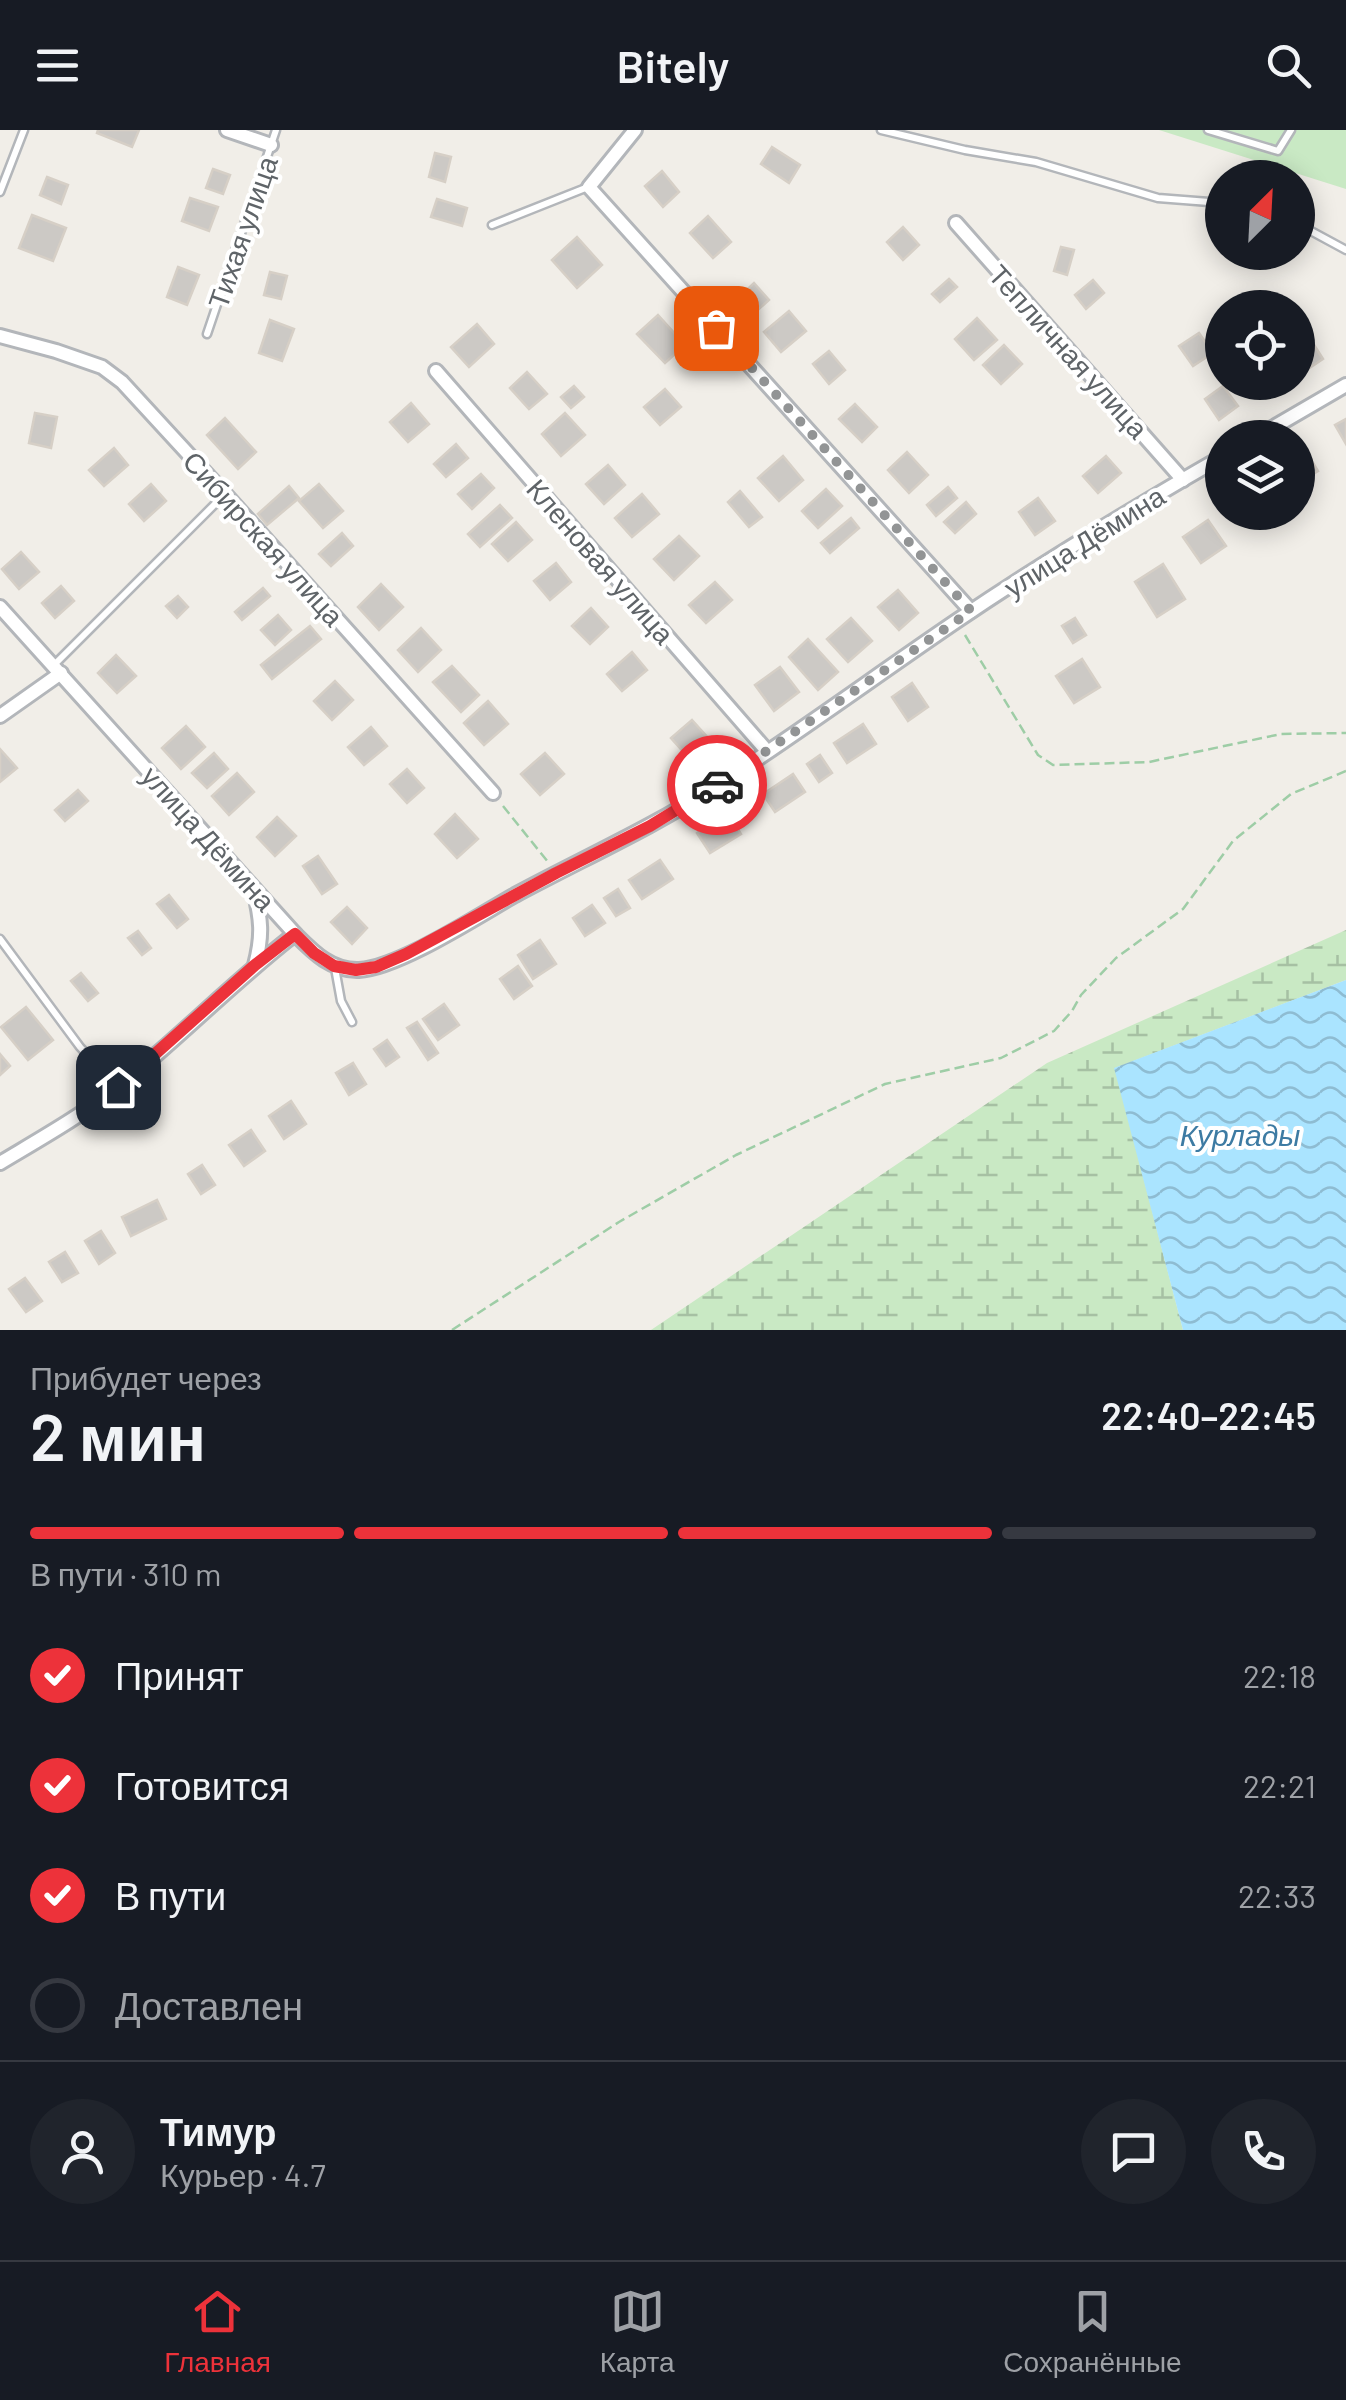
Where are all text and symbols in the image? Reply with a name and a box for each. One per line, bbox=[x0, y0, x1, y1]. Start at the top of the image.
icon: menu bbox=[30, 38, 85, 93]
text: Bitely bbox=[617, 38, 729, 92]
icon: search bbox=[1261, 38, 1316, 93]
street label: Тихая улица bbox=[200, 151, 284, 312]
north arrow bbox=[1205, 160, 1315, 270]
map controls bbox=[1205, 160, 1315, 530]
street label: Тепличная улица bbox=[982, 257, 1156, 445]
pin bbox=[674, 286, 759, 371]
button: locate bbox=[1205, 290, 1315, 400]
icon: bag bbox=[689, 301, 744, 356]
button: layers bbox=[1205, 420, 1315, 530]
street label: Сибирская улица bbox=[177, 444, 352, 633]
street label: Кленовая улица bbox=[520, 472, 682, 651]
street label: улица Дёмина bbox=[997, 478, 1171, 604]
courier bbox=[667, 735, 767, 835]
icon: car bbox=[690, 758, 745, 813]
street label: улица Дёмина bbox=[135, 759, 283, 918]
pin bbox=[76, 1045, 161, 1130]
icon: home bbox=[91, 1060, 146, 1115]
water label: Курлады bbox=[1180, 1116, 1300, 1152]
text: Прибудет через bbox=[30, 1358, 262, 1396]
text: 22:40–22:45 bbox=[1101, 1392, 1316, 1438]
text: 2 мин bbox=[30, 1396, 206, 1474]
text: В пути · 310 m bbox=[30, 1554, 222, 1592]
icon: check bbox=[30, 1648, 85, 1703]
text: Принят bbox=[115, 1652, 244, 1698]
text: 22:18 bbox=[1243, 1656, 1316, 1694]
icon: check bbox=[30, 1758, 85, 1813]
text: Готовится bbox=[115, 1762, 289, 1808]
text: 22:21 bbox=[1243, 1766, 1316, 1804]
icon: check bbox=[30, 1868, 85, 1923]
text: В пути bbox=[115, 1872, 226, 1918]
text: 22:33 bbox=[1238, 1876, 1316, 1914]
text: Доставлен bbox=[115, 1982, 303, 2028]
button: person bbox=[30, 2099, 135, 2204]
button: chat bbox=[1081, 2099, 1186, 2204]
button: phone bbox=[1211, 2099, 1316, 2204]
text: Тимур bbox=[160, 2108, 277, 2154]
text: Курьер · 4.7 bbox=[160, 2155, 326, 2193]
tab: Главная bbox=[164, 2284, 271, 2379]
tab: Карта bbox=[600, 2284, 675, 2379]
tab: Сохранённые bbox=[1003, 2284, 1182, 2379]

